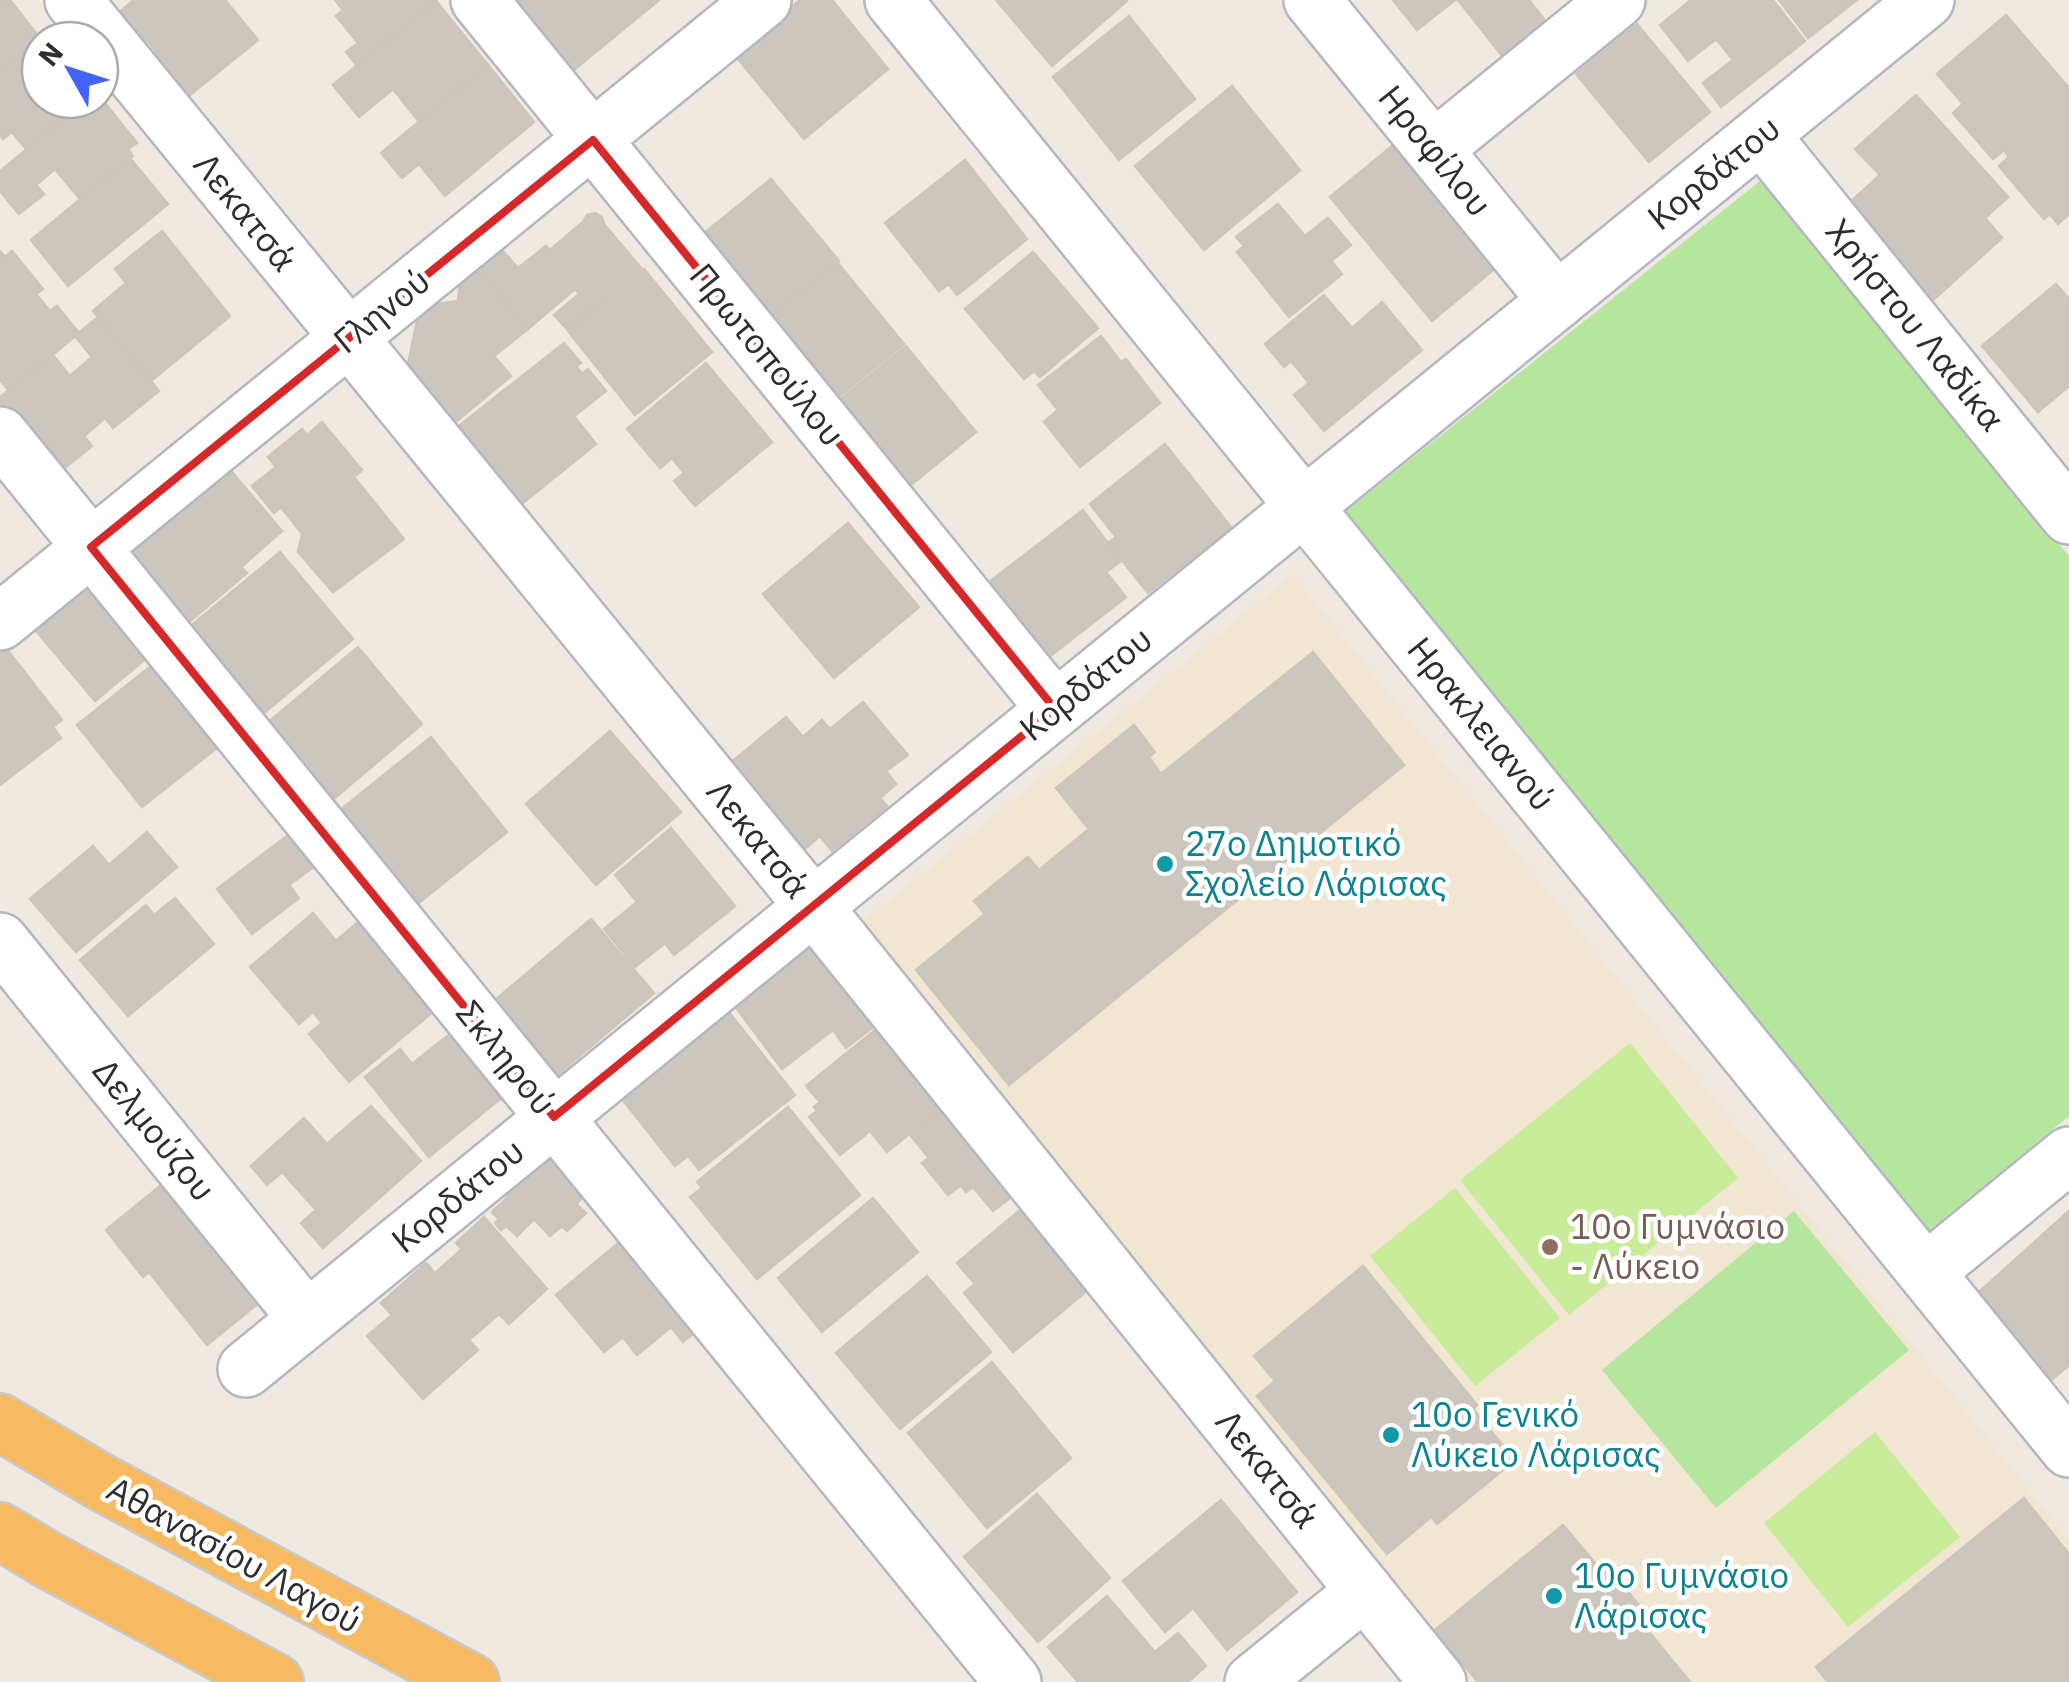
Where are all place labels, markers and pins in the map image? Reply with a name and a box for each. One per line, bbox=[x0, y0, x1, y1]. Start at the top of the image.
place label: 27ο Δημοτικό Σχολείο Λάρισας bbox=[1185, 820, 1447, 906]
marker: 27ο Δημοτικό Σχολείο Λάρισας bbox=[1154, 853, 1176, 875]
place label: 10ο Γυμνάσιο - Λύκειο bbox=[1570, 1203, 1785, 1289]
marker: 10ο Γυμνάσιο - Λύκειο bbox=[1539, 1236, 1561, 1258]
place label: 10ο Γενικό Λύκειο Λάρισας bbox=[1411, 1391, 1661, 1477]
marker: 10ο Γενικό Λύκειο Λάρισας bbox=[1380, 1424, 1402, 1446]
place label: 10o Γυμνάσιο Λάρισας bbox=[1574, 1552, 1789, 1638]
marker: 10o Γυμνάσιο Λάρισας bbox=[1543, 1585, 1565, 1607]

